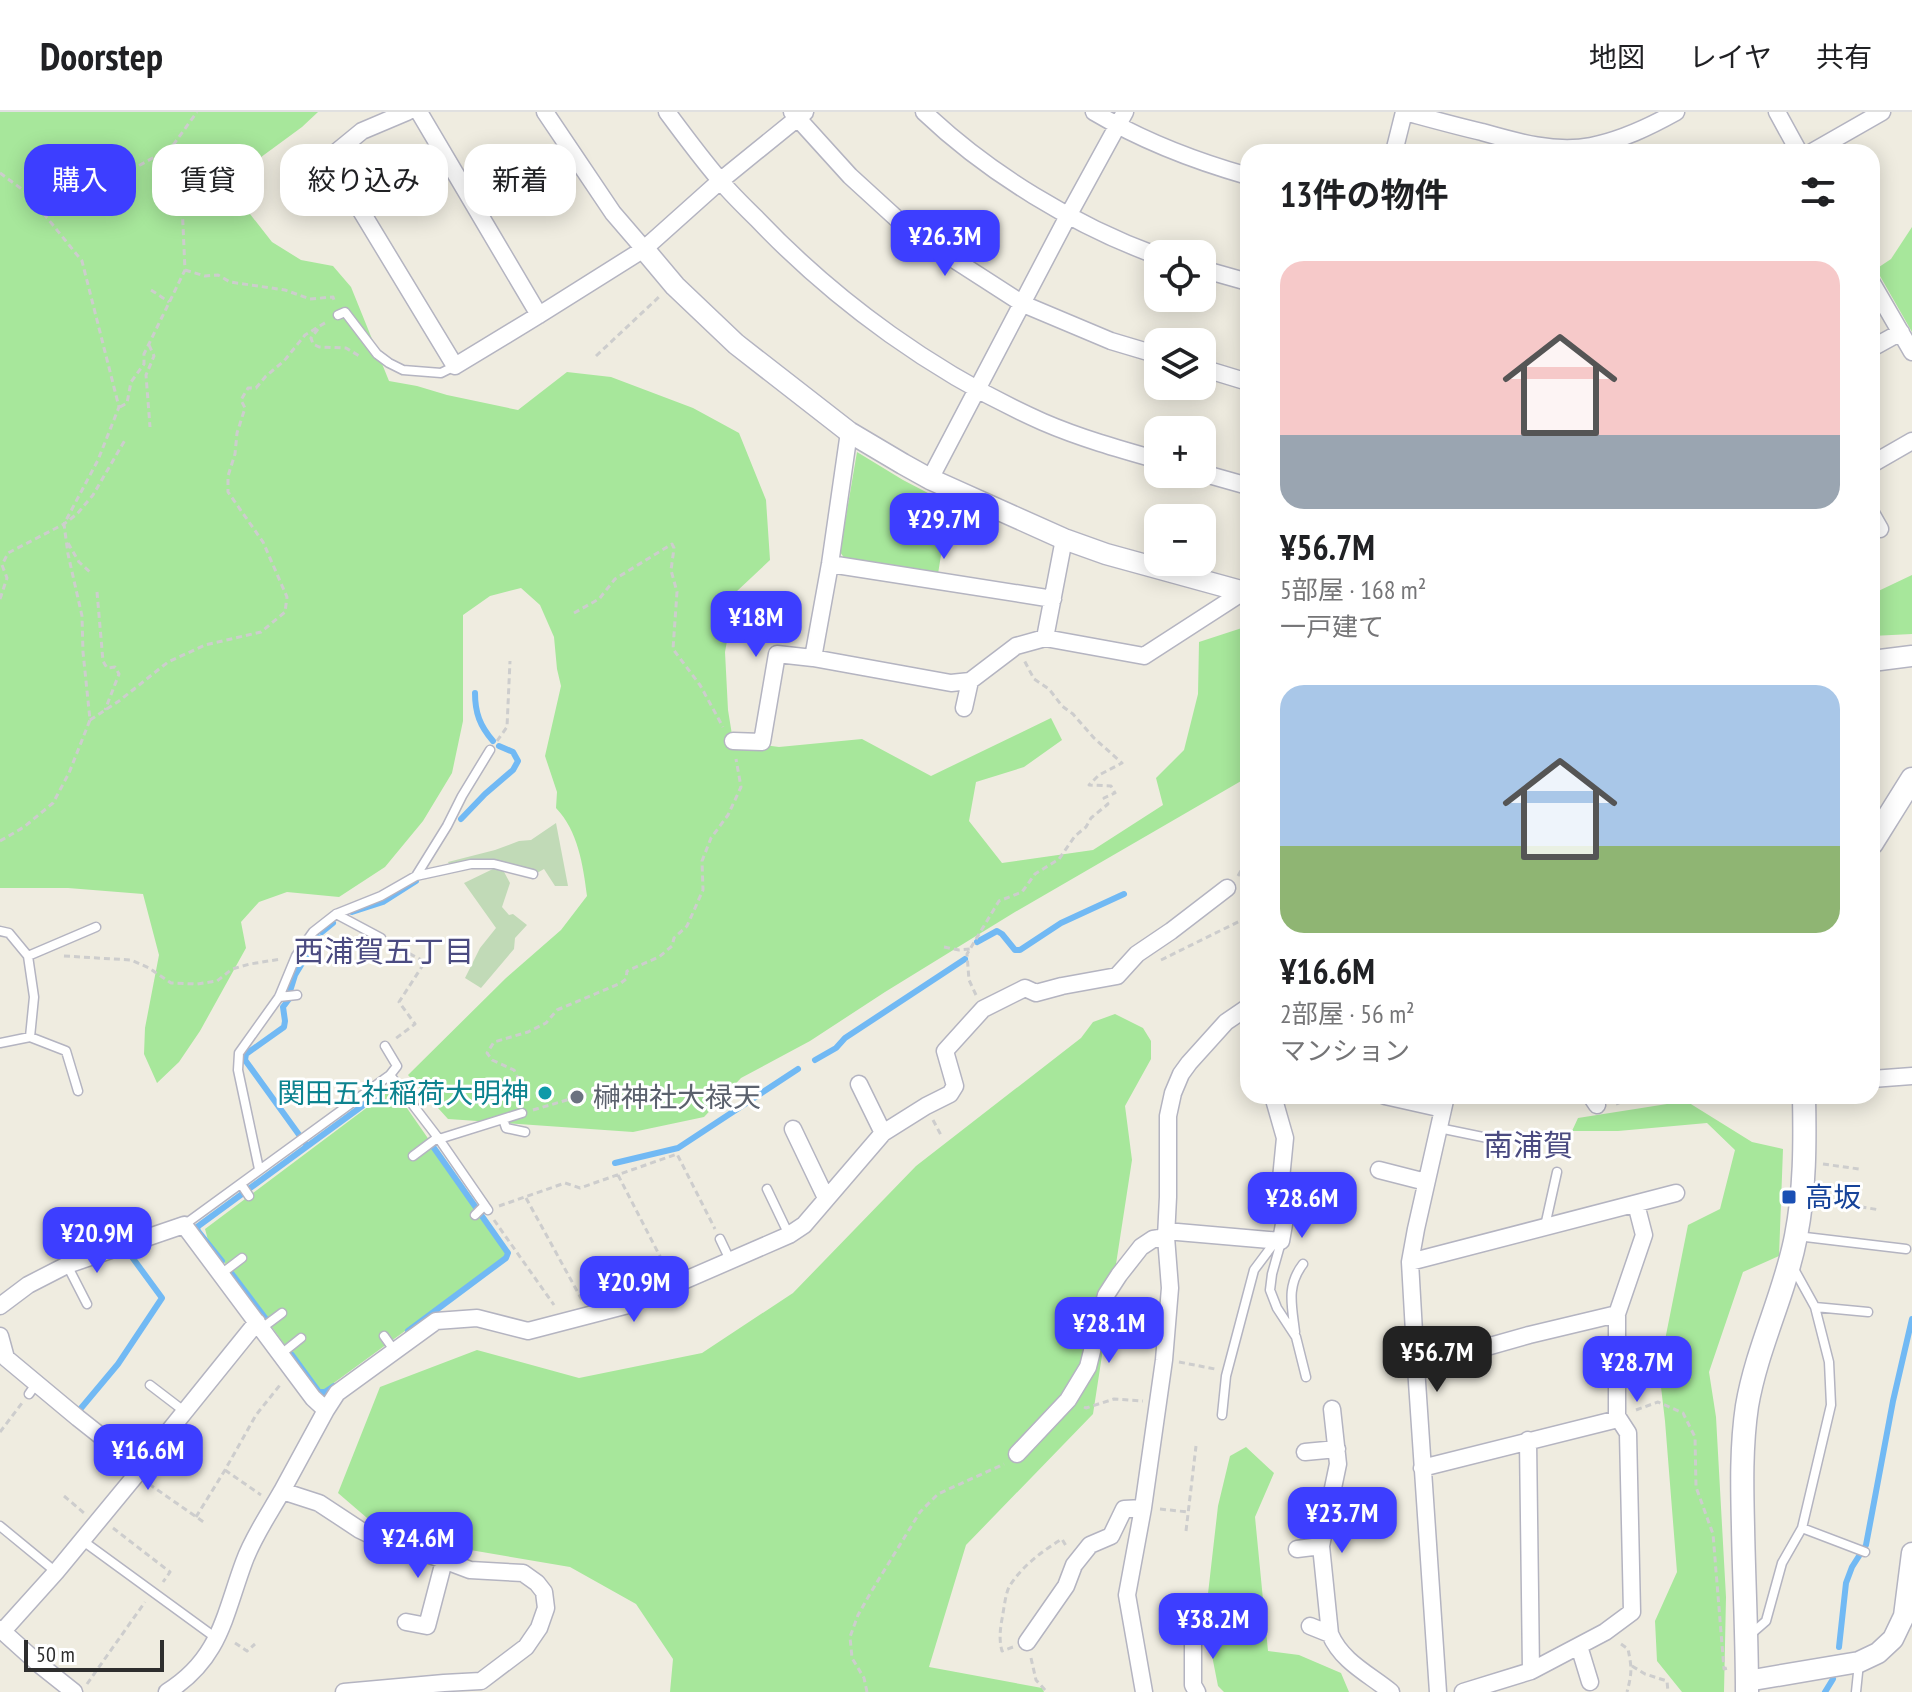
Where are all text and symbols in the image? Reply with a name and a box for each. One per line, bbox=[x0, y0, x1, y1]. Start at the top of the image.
text: Doorstep bbox=[40, 31, 163, 80]
text: 地図 bbox=[1589, 38, 1645, 75]
text: レイヤ bbox=[1689, 38, 1772, 75]
text: 共有 bbox=[1816, 38, 1872, 75]
chip: 購入 bbox=[24, 144, 136, 216]
chip: 賃貸 bbox=[152, 144, 264, 216]
chip: 絞り込み bbox=[280, 144, 448, 216]
chip: 新着 bbox=[464, 144, 576, 216]
icon: filters bbox=[1796, 170, 1840, 214]
text: 13件の物件 bbox=[1280, 172, 1449, 216]
pin: ¥26.3M bbox=[880, 210, 1010, 278]
text: ¥26.3M bbox=[909, 219, 981, 252]
map controls bbox=[1144, 240, 1216, 576]
button: locate bbox=[1144, 240, 1216, 312]
icon: home bbox=[1488, 313, 1632, 457]
button: layers bbox=[1144, 328, 1216, 400]
button: + bbox=[1144, 416, 1216, 488]
pin: ¥29.7M bbox=[879, 493, 1009, 561]
text: ¥29.7M bbox=[908, 502, 980, 535]
button: − bbox=[1144, 504, 1216, 576]
text: ¥56.7M bbox=[1280, 525, 1375, 569]
text: 5部屋 · 168 m² bbox=[1280, 573, 1426, 606]
pin: ¥18M bbox=[709, 591, 803, 659]
text: ¥18M bbox=[729, 600, 783, 633]
text: 一戸建て bbox=[1280, 610, 1384, 643]
icon: home bbox=[1488, 737, 1632, 881]
district label: 西浦賀五丁目 bbox=[294, 931, 474, 970]
text: ¥16.6M bbox=[1280, 949, 1375, 993]
text: 2部屋 · 56 m² bbox=[1280, 997, 1415, 1030]
text: マンション bbox=[1280, 1034, 1410, 1067]
place label: 関田五社稲荷大明神 bbox=[277, 1074, 529, 1111]
place label: 榊神社大禄天 bbox=[593, 1078, 761, 1115]
marker: 関田五社稲荷大明神 bbox=[536, 1084, 554, 1102]
marker: 榊神社大禄天 bbox=[568, 1088, 586, 1106]
district label: 南浦賀 bbox=[1483, 1125, 1573, 1164]
pin: ¥28.6M bbox=[1237, 1172, 1367, 1240]
place label: 高坂 bbox=[1805, 1178, 1861, 1215]
text: ¥28.6M bbox=[1266, 1181, 1338, 1214]
marker: 高坂 bbox=[1780, 1188, 1798, 1206]
pin: ¥20.9M bbox=[32, 1207, 162, 1275]
text: ¥20.9M bbox=[61, 1216, 133, 1249]
pin: ¥20.9M bbox=[569, 1256, 699, 1324]
text: ¥20.9M bbox=[598, 1265, 670, 1298]
pin: ¥28.1M bbox=[1044, 1297, 1174, 1365]
text: ¥28.1M bbox=[1073, 1306, 1145, 1339]
pin: ¥56.7M bbox=[1372, 1326, 1502, 1394]
text: ¥56.7M bbox=[1401, 1335, 1473, 1368]
pin: ¥28.7M bbox=[1572, 1336, 1702, 1404]
text: ¥28.7M bbox=[1601, 1345, 1673, 1378]
pin: ¥16.6M bbox=[83, 1424, 213, 1492]
text: ¥16.6M bbox=[112, 1433, 184, 1466]
pin: ¥23.7M bbox=[1277, 1487, 1407, 1555]
text: ¥23.7M bbox=[1306, 1496, 1378, 1529]
pin: ¥24.6M bbox=[353, 1512, 483, 1580]
text: ¥24.6M bbox=[382, 1521, 454, 1554]
pin: ¥38.2M bbox=[1148, 1593, 1278, 1661]
text: ¥38.2M bbox=[1177, 1602, 1249, 1635]
scale bar bbox=[24, 1636, 164, 1672]
text: 50 m bbox=[36, 1640, 75, 1668]

